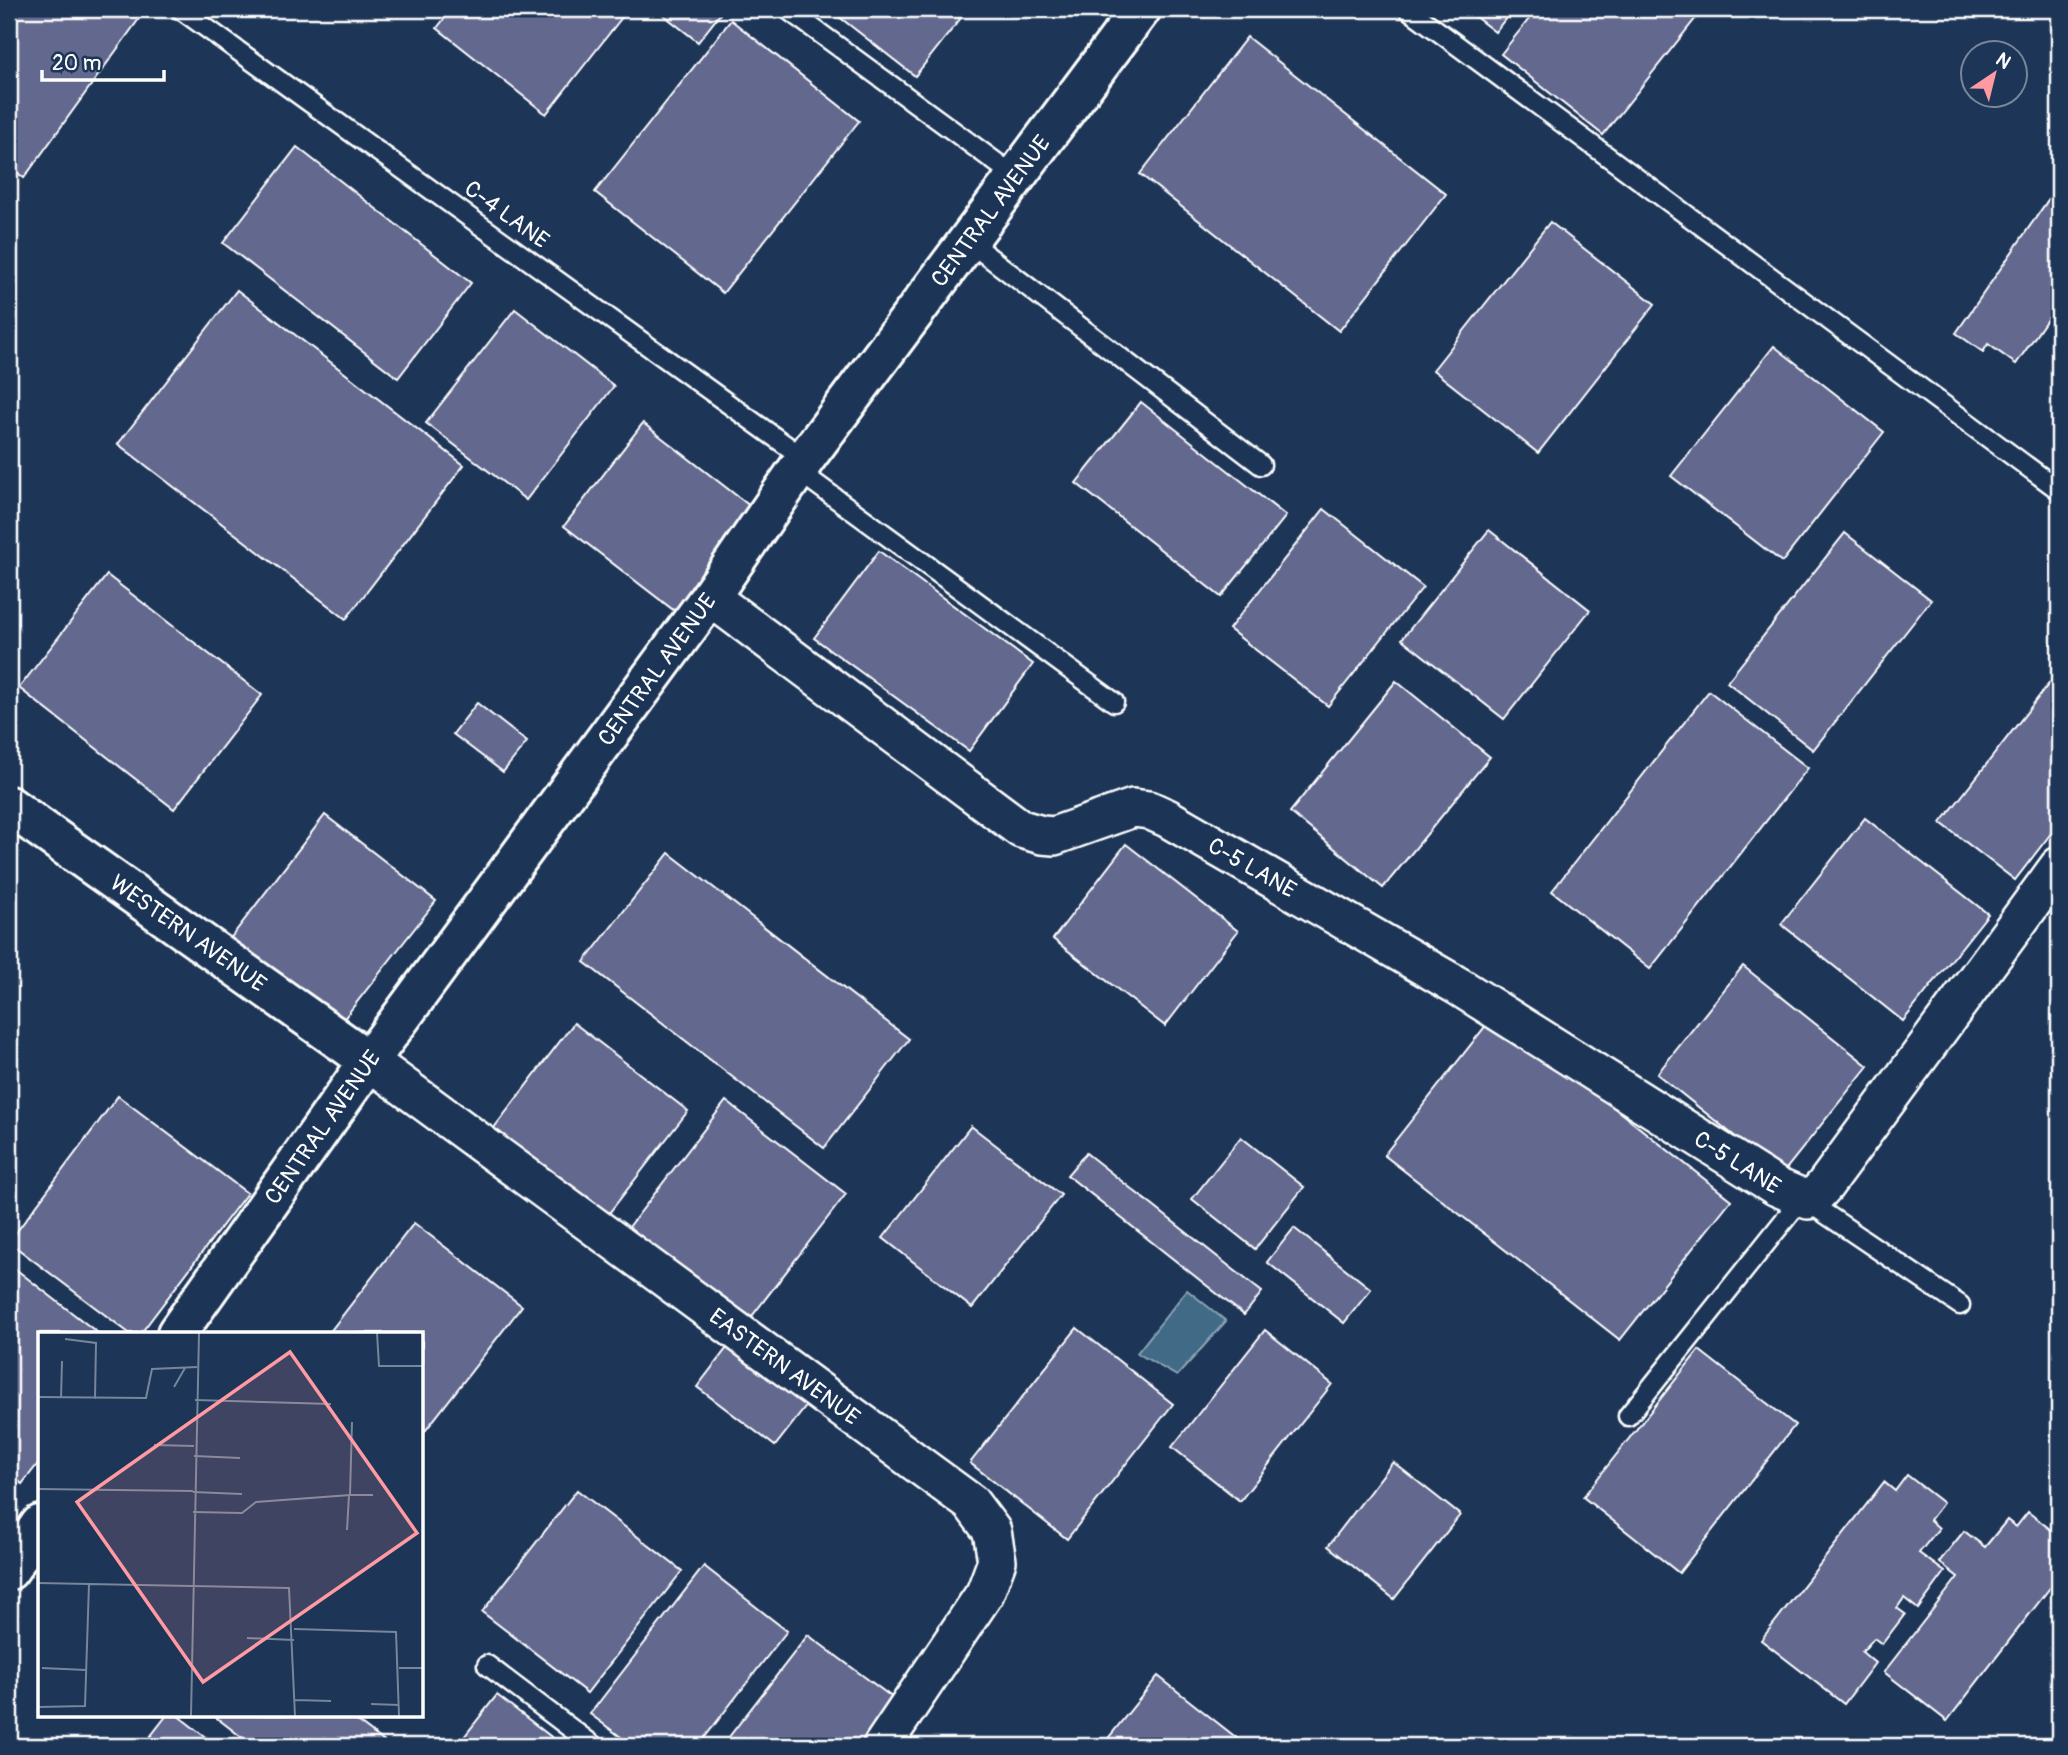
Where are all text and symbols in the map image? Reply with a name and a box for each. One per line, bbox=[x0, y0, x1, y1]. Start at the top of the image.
scale bar bbox=[42, 38, 164, 82]
north arrow bbox=[1960, 38, 2030, 108]
text: N bbox=[1991, 47, 2015, 74]
text: 20 m bbox=[52, 50, 101, 77]
street label: CENTRAL AVENUE bbox=[925, 129, 1057, 293]
street label: C-4 LANE bbox=[459, 174, 555, 255]
street label: CENTRAL AVENUE bbox=[592, 588, 723, 752]
street label: C-5 LANE bbox=[1203, 831, 1301, 904]
street label: WESTERN AVENUE bbox=[105, 868, 272, 999]
street label: CENTRAL AVENUE bbox=[258, 1045, 387, 1210]
street label: C-5 LANE bbox=[1689, 1124, 1786, 1201]
street label: EASTERN AVENUE bbox=[704, 1302, 866, 1432]
inset map bbox=[38, 1332, 424, 1716]

